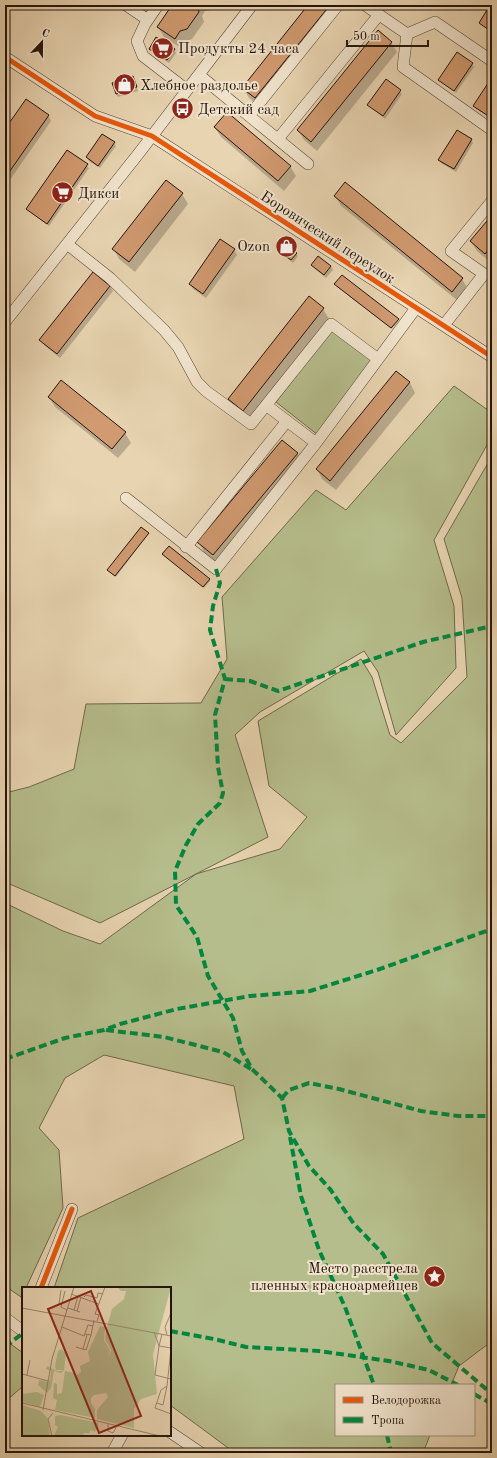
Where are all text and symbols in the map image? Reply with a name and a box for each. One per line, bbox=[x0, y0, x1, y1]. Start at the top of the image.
north arrow bbox=[22, 22, 62, 62]
scale bar bbox=[347, 22, 428, 48]
text: С bbox=[40, 28, 51, 41]
text: 50 m bbox=[353, 30, 380, 43]
supermarket icon: Продукты 24 часа bbox=[149, 35, 175, 61]
place label: Продукты 24 часа bbox=[178, 42, 300, 57]
shop icon: Хлебное раздолье bbox=[111, 72, 137, 98]
place label: Хлебное раздолье bbox=[140, 79, 258, 94]
bus stop icon: Детский сад bbox=[169, 96, 195, 122]
place label: Детский сад bbox=[198, 103, 279, 118]
supermarket icon: Дикси bbox=[49, 180, 75, 206]
place label: Дикси bbox=[78, 187, 119, 202]
street label: Боровический переулок bbox=[257, 189, 397, 287]
shop icon: Ozon bbox=[273, 233, 299, 259]
place label: Ozon bbox=[237, 240, 270, 255]
place label: Место расстрела пленных красноармейцев bbox=[251, 1262, 419, 1294]
place icon: Место расстрела пленных красноармейцев bbox=[421, 1264, 447, 1290]
inset map bbox=[22, 1287, 171, 1436]
legend bbox=[335, 1384, 475, 1436]
text: Велодорожка bbox=[371, 1395, 441, 1407]
text: Тропа bbox=[371, 1415, 404, 1427]

